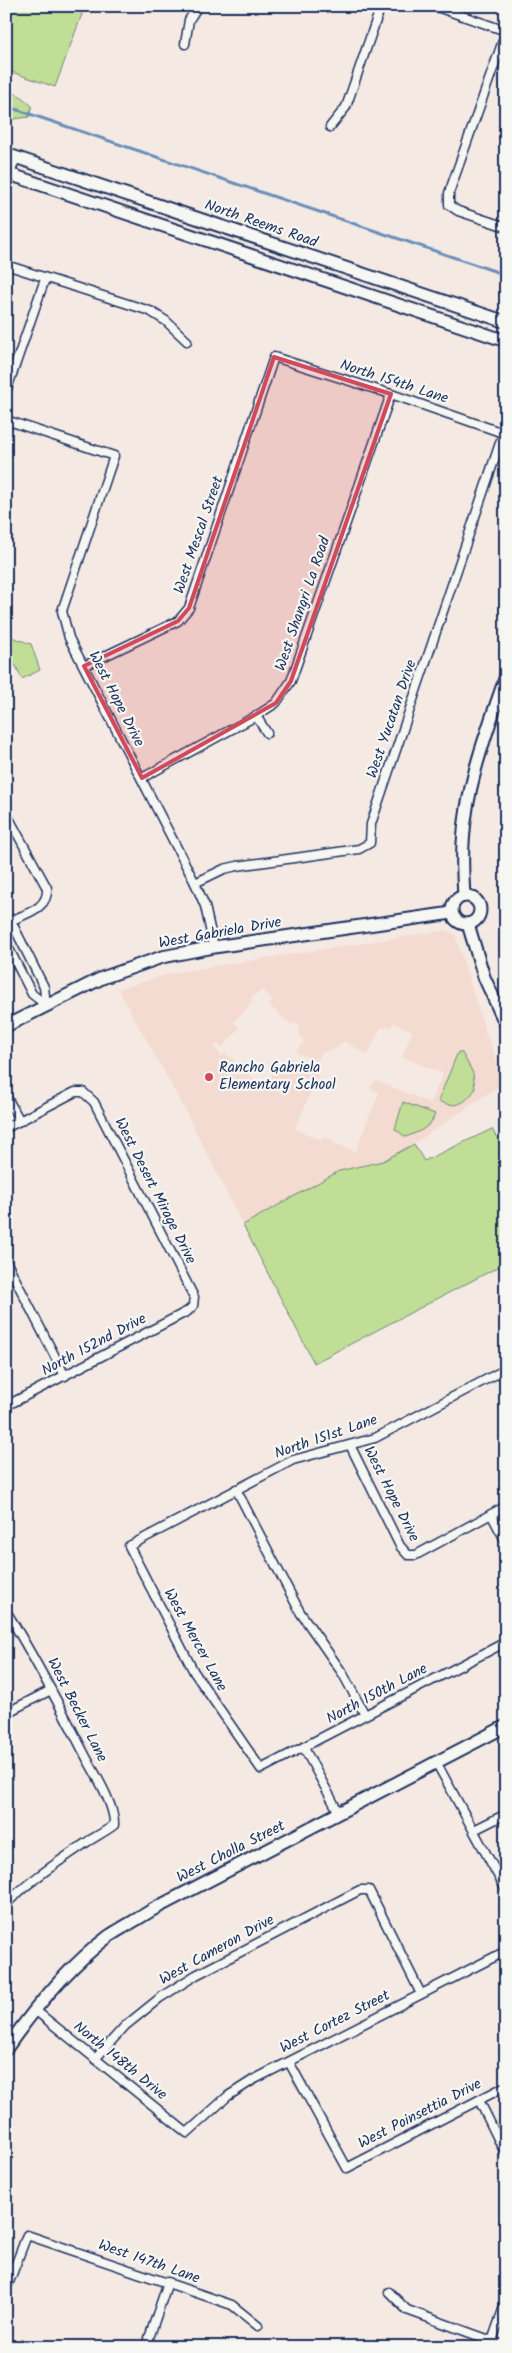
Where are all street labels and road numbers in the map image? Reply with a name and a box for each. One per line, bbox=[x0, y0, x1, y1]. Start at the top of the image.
street label: North Reems Road bbox=[201, 193, 321, 255]
street label: North 154th Lane bbox=[337, 353, 452, 411]
street label: West Mescal Street bbox=[168, 473, 230, 597]
street label: West Shangri La Road bbox=[269, 533, 337, 674]
street label: West Hope Drive bbox=[82, 647, 151, 751]
street label: West Yucatan Drive bbox=[360, 656, 424, 782]
street label: West Gabriela Drive bbox=[157, 910, 283, 956]
street label: West Desert Mirage Drive bbox=[108, 1114, 202, 1269]
street label: North 152nd Drive bbox=[37, 1307, 151, 1383]
street label: North 151st Lane bbox=[271, 1408, 381, 1466]
street label: West Hope Drive bbox=[357, 1442, 426, 1546]
street label: West Mercer Lane bbox=[157, 1584, 233, 1696]
street label: West Becker Lane bbox=[40, 1654, 114, 1767]
street label: North 150th Lane bbox=[322, 1657, 432, 1731]
street label: West Cholla Street bbox=[173, 1814, 290, 1890]
street label: West Cameron Drive bbox=[155, 1908, 279, 1992]
street label: West Cortez Street bbox=[276, 1984, 394, 2060]
street label: North 148th Drive bbox=[68, 2016, 172, 2107]
street label: West Poinsettia Drive bbox=[354, 2072, 486, 2156]
street label: West 147th Lane bbox=[95, 2233, 203, 2291]

